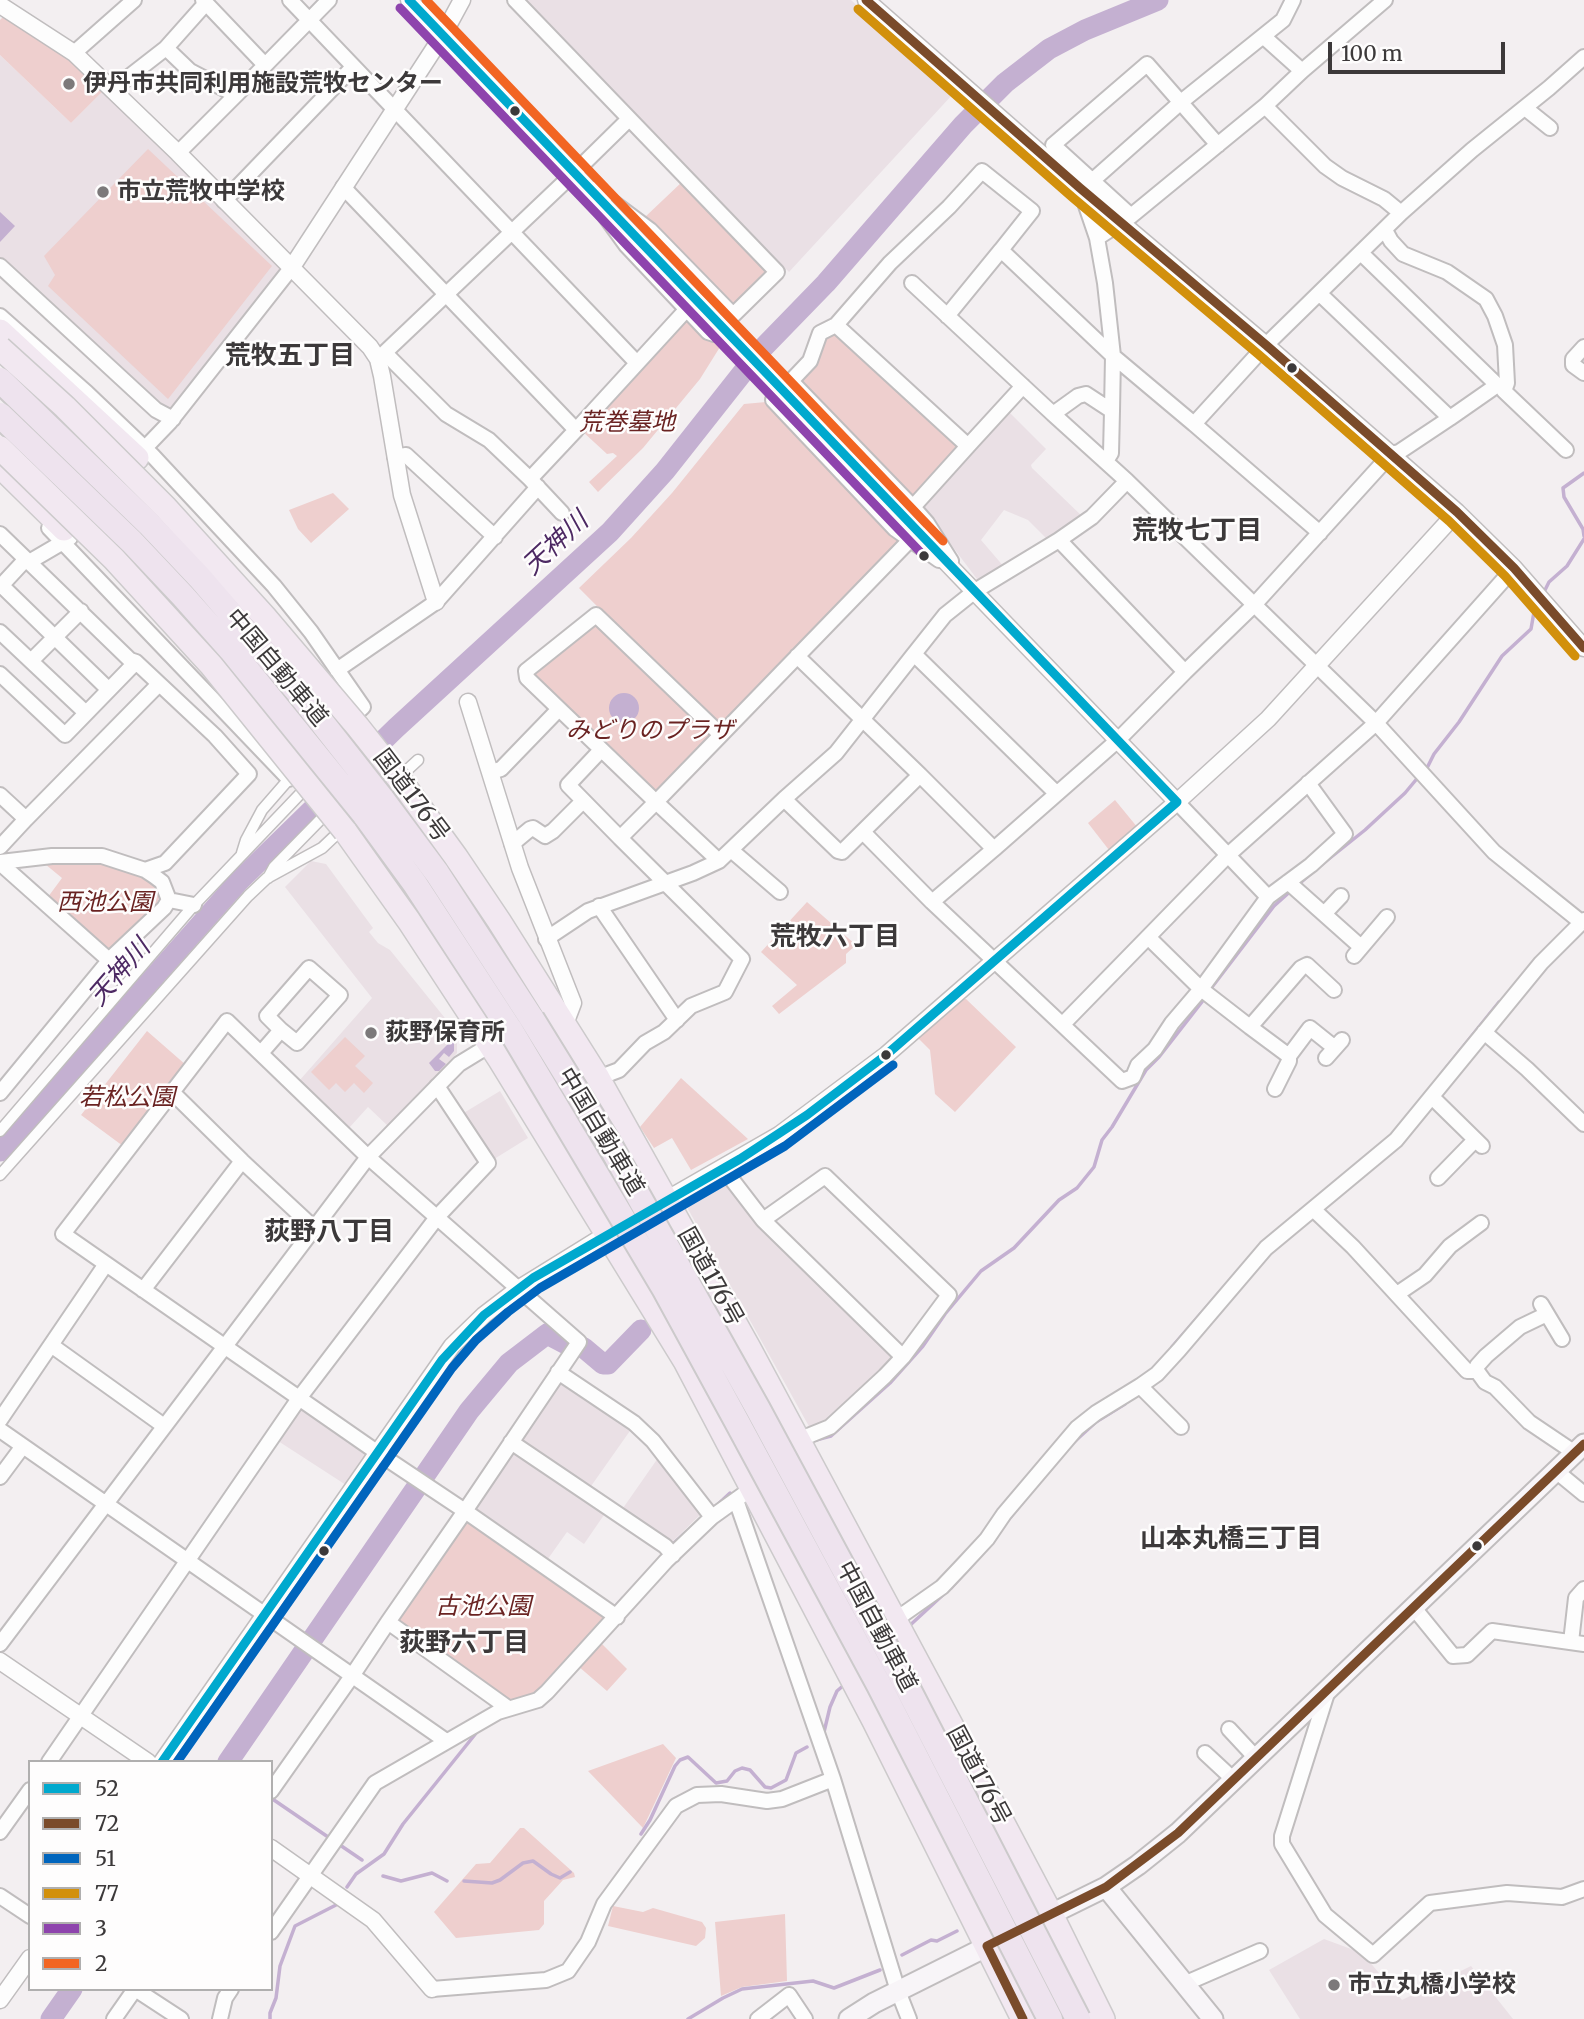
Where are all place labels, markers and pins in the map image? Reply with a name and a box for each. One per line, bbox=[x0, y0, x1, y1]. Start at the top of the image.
place label: 伊丹市共同利用施設荒牧センター bbox=[83, 70, 443, 98]
marker: 伊丹市共同利用施設荒牧センター bbox=[61, 76, 77, 92]
unlabelled marker bbox=[508, 104, 522, 118]
place label: 市立荒牧中学校 bbox=[117, 178, 285, 206]
marker: 市立荒牧中学校 bbox=[95, 184, 111, 200]
unlabelled marker bbox=[1285, 361, 1299, 375]
unlabelled marker bbox=[917, 549, 931, 563]
place label: 荻野保育所 bbox=[385, 1019, 505, 1047]
marker: 荻野保育所 bbox=[363, 1025, 379, 1041]
unlabelled marker bbox=[879, 1048, 893, 1062]
unlabelled marker bbox=[1470, 1539, 1484, 1553]
unlabelled marker bbox=[317, 1544, 331, 1558]
place label: 市立丸橋小学校 bbox=[1348, 1971, 1516, 1999]
marker: 市立丸橋小学校 bbox=[1326, 1977, 1342, 1993]

